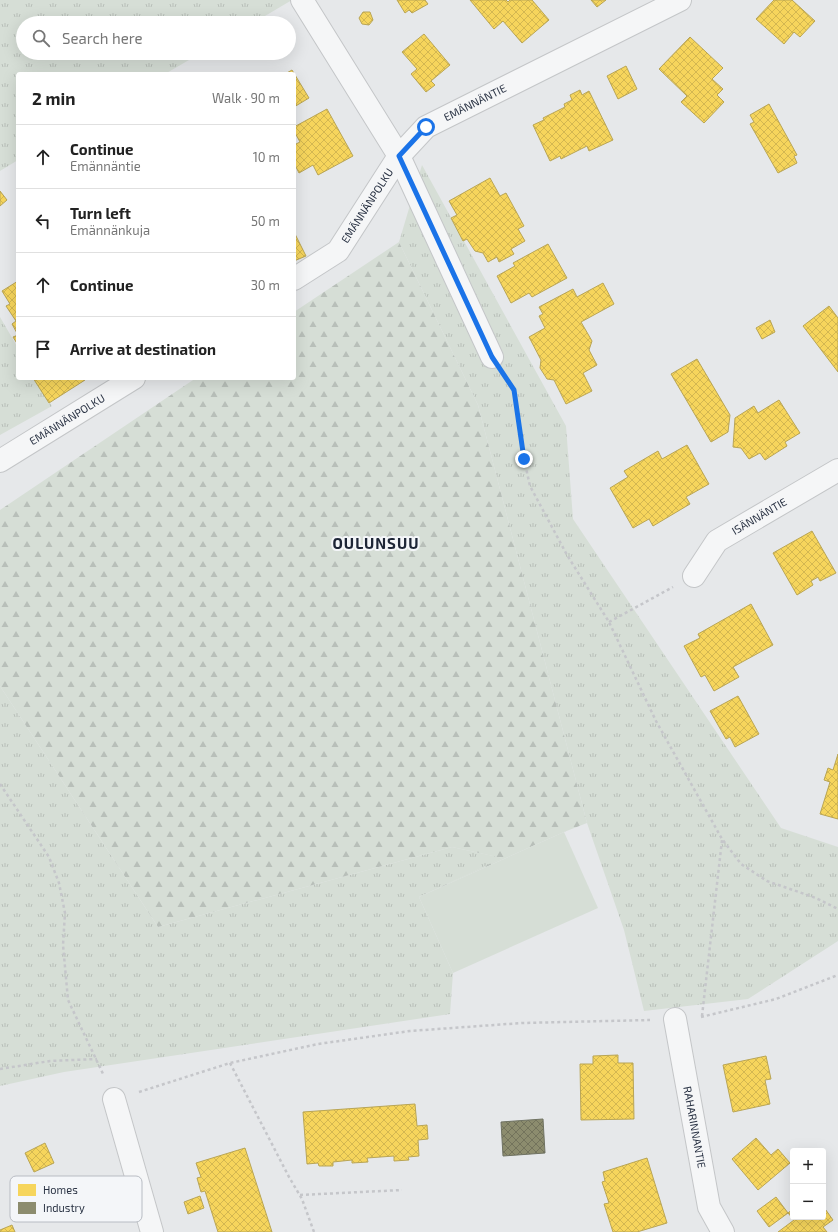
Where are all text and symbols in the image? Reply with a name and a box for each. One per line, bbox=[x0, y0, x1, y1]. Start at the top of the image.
search box bbox=[16, 16, 296, 60]
icon: search bbox=[30, 27, 52, 49]
text: Search here bbox=[62, 29, 143, 47]
street label: EMÄNNÄNTIE bbox=[441, 81, 508, 123]
text: 2 min bbox=[32, 88, 75, 108]
text: Walk · 90 m bbox=[212, 90, 280, 106]
route start bbox=[417, 118, 435, 136]
text: Continue bbox=[70, 140, 133, 158]
icon: ahead bbox=[32, 146, 54, 168]
text: 10 m bbox=[253, 149, 280, 165]
text: Emännäntie bbox=[70, 158, 141, 174]
street label: EMÄNNÄNPOLKU bbox=[338, 166, 395, 245]
text: Turn left bbox=[70, 204, 131, 222]
icon: left bbox=[32, 210, 54, 232]
text: 50 m bbox=[251, 213, 280, 229]
text: Emännänkuja bbox=[70, 222, 150, 238]
icon: ahead bbox=[32, 274, 54, 296]
text: Continue bbox=[70, 276, 133, 294]
text: 30 m bbox=[251, 277, 280, 293]
icon: arrive bbox=[32, 338, 54, 360]
text: Arrive at destination bbox=[70, 340, 216, 358]
street label: EMÄNNÄNPOLKU bbox=[27, 391, 107, 447]
route end bbox=[515, 450, 533, 468]
street label: ISÄNNÄNTIE bbox=[729, 495, 789, 537]
district label: OULUNSUU bbox=[333, 534, 419, 552]
street label: RAHARINNANTIE bbox=[681, 1085, 709, 1169]
map controls bbox=[790, 1148, 826, 1220]
button: + bbox=[790, 1148, 826, 1184]
legend bbox=[10, 1176, 142, 1222]
text: Homes bbox=[43, 1183, 78, 1196]
button: − bbox=[790, 1184, 826, 1220]
text: Industry bbox=[43, 1201, 85, 1214]

